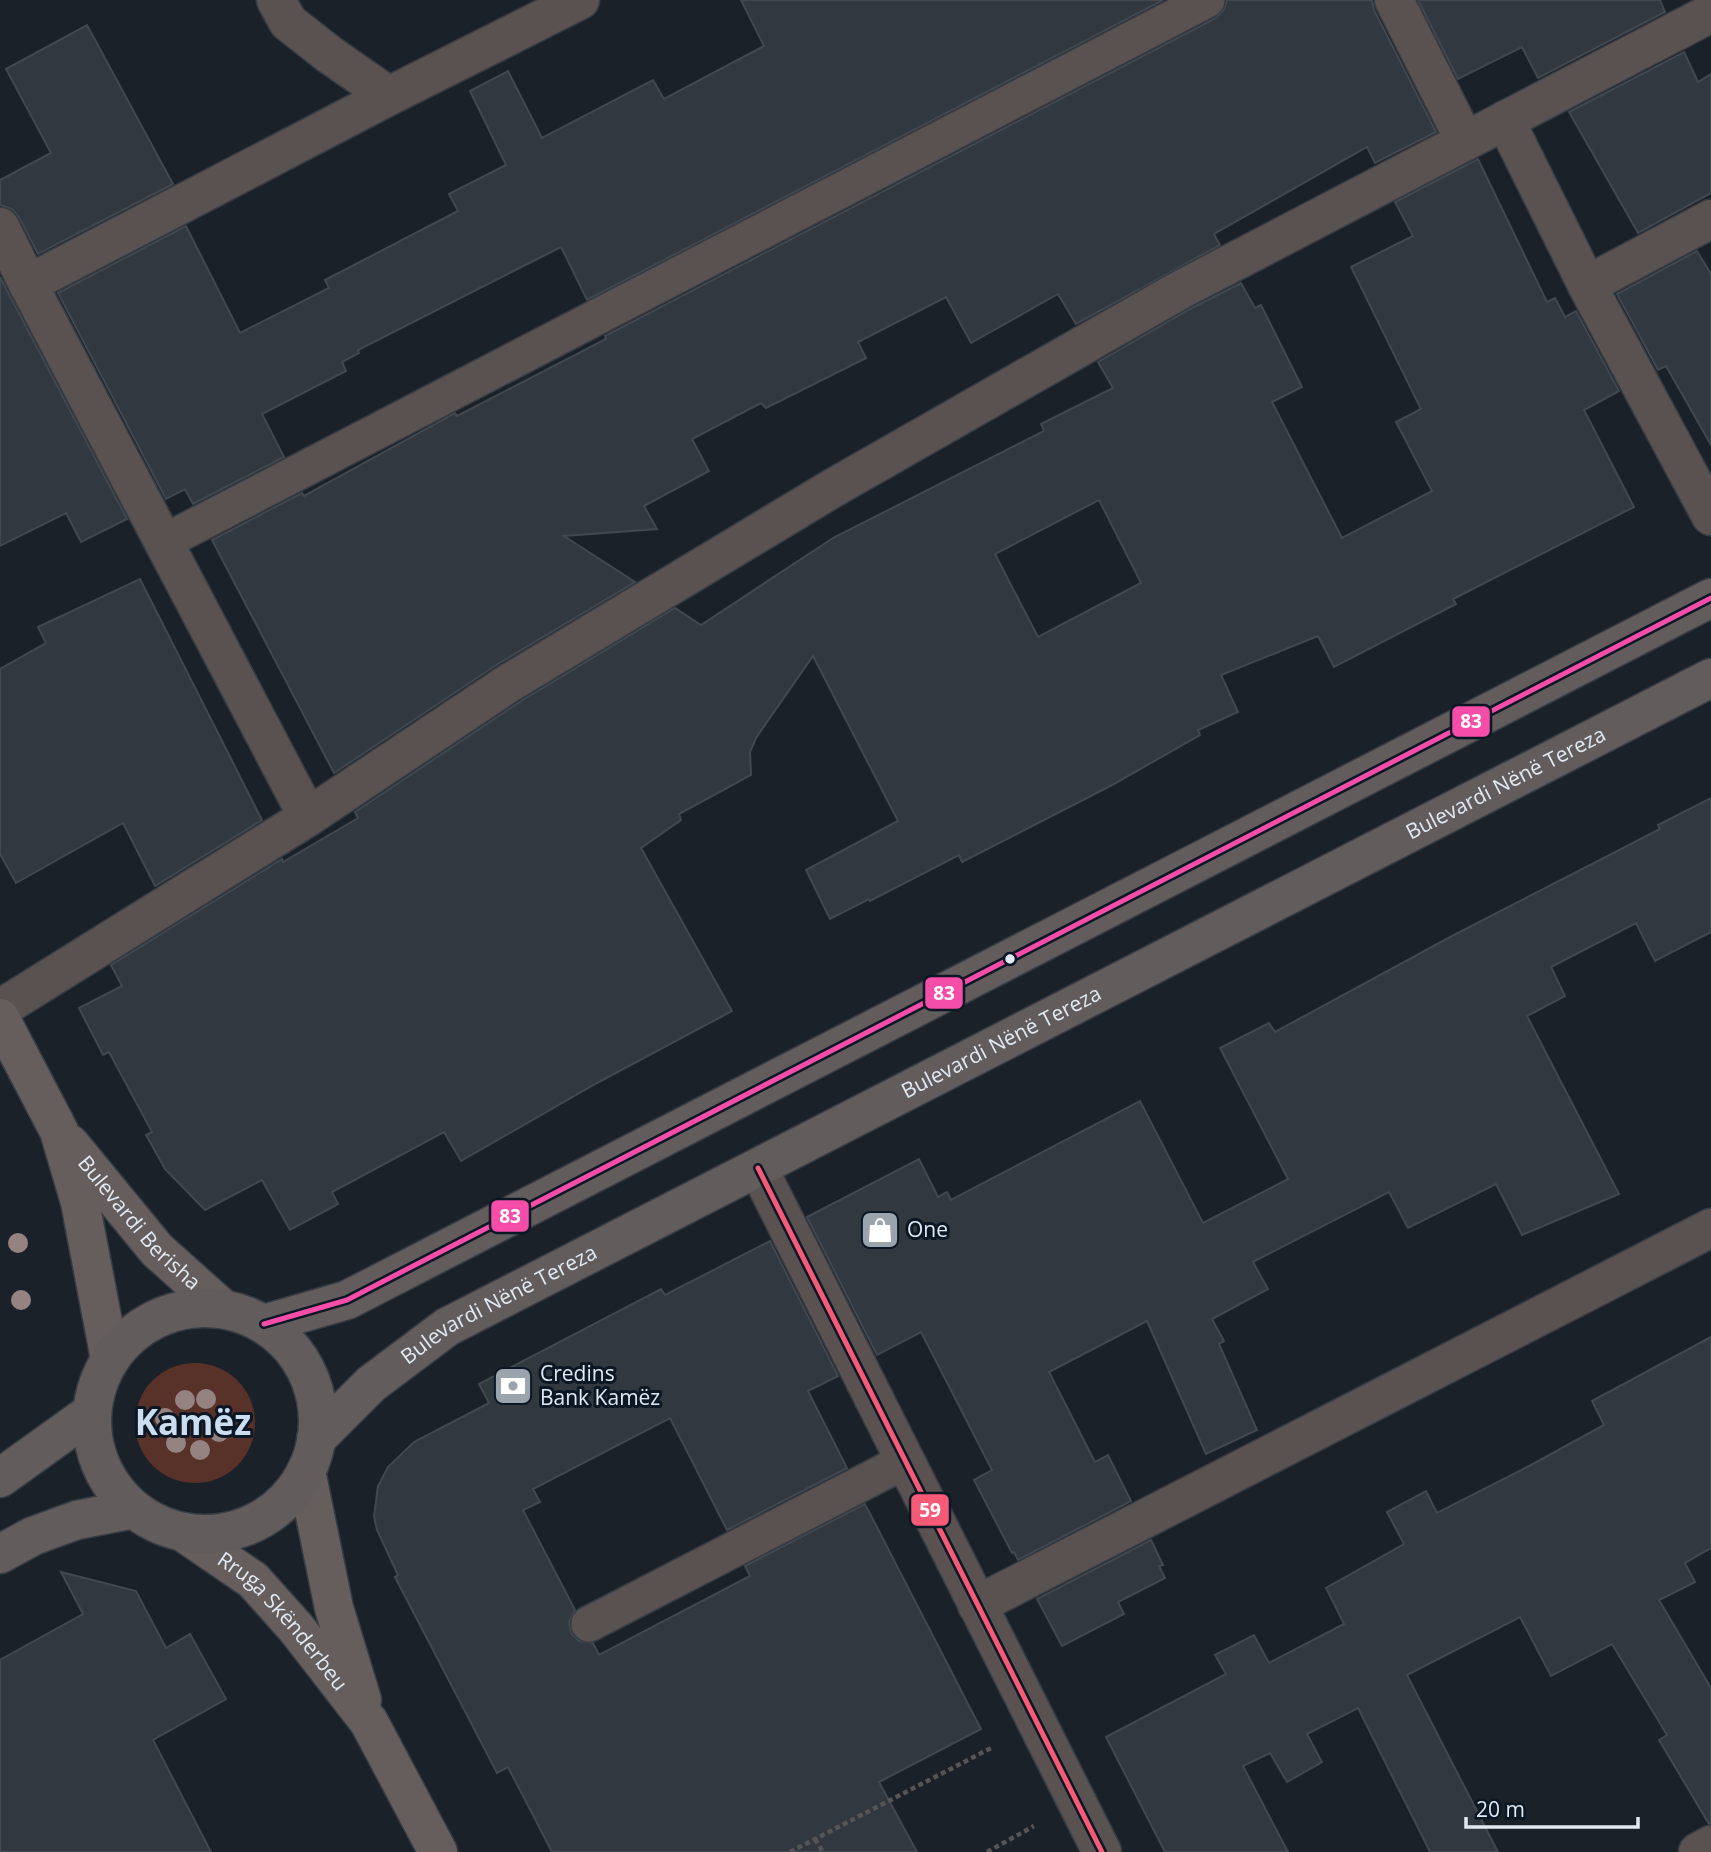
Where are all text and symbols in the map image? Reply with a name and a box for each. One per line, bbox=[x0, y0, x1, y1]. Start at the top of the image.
line badge: 83 bbox=[1451, 705, 1491, 738]
text: 83 bbox=[1460, 708, 1482, 734]
street label: Bulevardi Nënë Tereza bbox=[1401, 720, 1610, 845]
unlabelled marker bbox=[1003, 952, 1017, 966]
line badge: 83 bbox=[924, 976, 964, 1010]
street label: Bulevardi Nënë Tereza bbox=[896, 979, 1106, 1104]
text: 83 bbox=[933, 980, 955, 1006]
street label: Bulevardi Berisha bbox=[72, 1149, 207, 1296]
line badge: 83 bbox=[490, 1199, 530, 1233]
text: 83 bbox=[499, 1203, 521, 1229]
shop icon: One bbox=[859, 1209, 901, 1251]
place label: One bbox=[907, 1215, 948, 1243]
street label: Bulevardi Nënë Tereza bbox=[395, 1237, 601, 1370]
place label: Credins Bank Kamëz bbox=[540, 1359, 660, 1411]
bank icon: Credins Bank Kamëz bbox=[492, 1365, 534, 1407]
district label: Kamëz bbox=[135, 1398, 251, 1445]
line badge: 59 bbox=[910, 1493, 950, 1527]
text: 59 bbox=[919, 1497, 941, 1523]
street label: Rruga Skënderbeu bbox=[212, 1545, 355, 1696]
scale bar bbox=[1466, 1786, 1638, 1830]
text: 20 m bbox=[1476, 1795, 1525, 1823]

